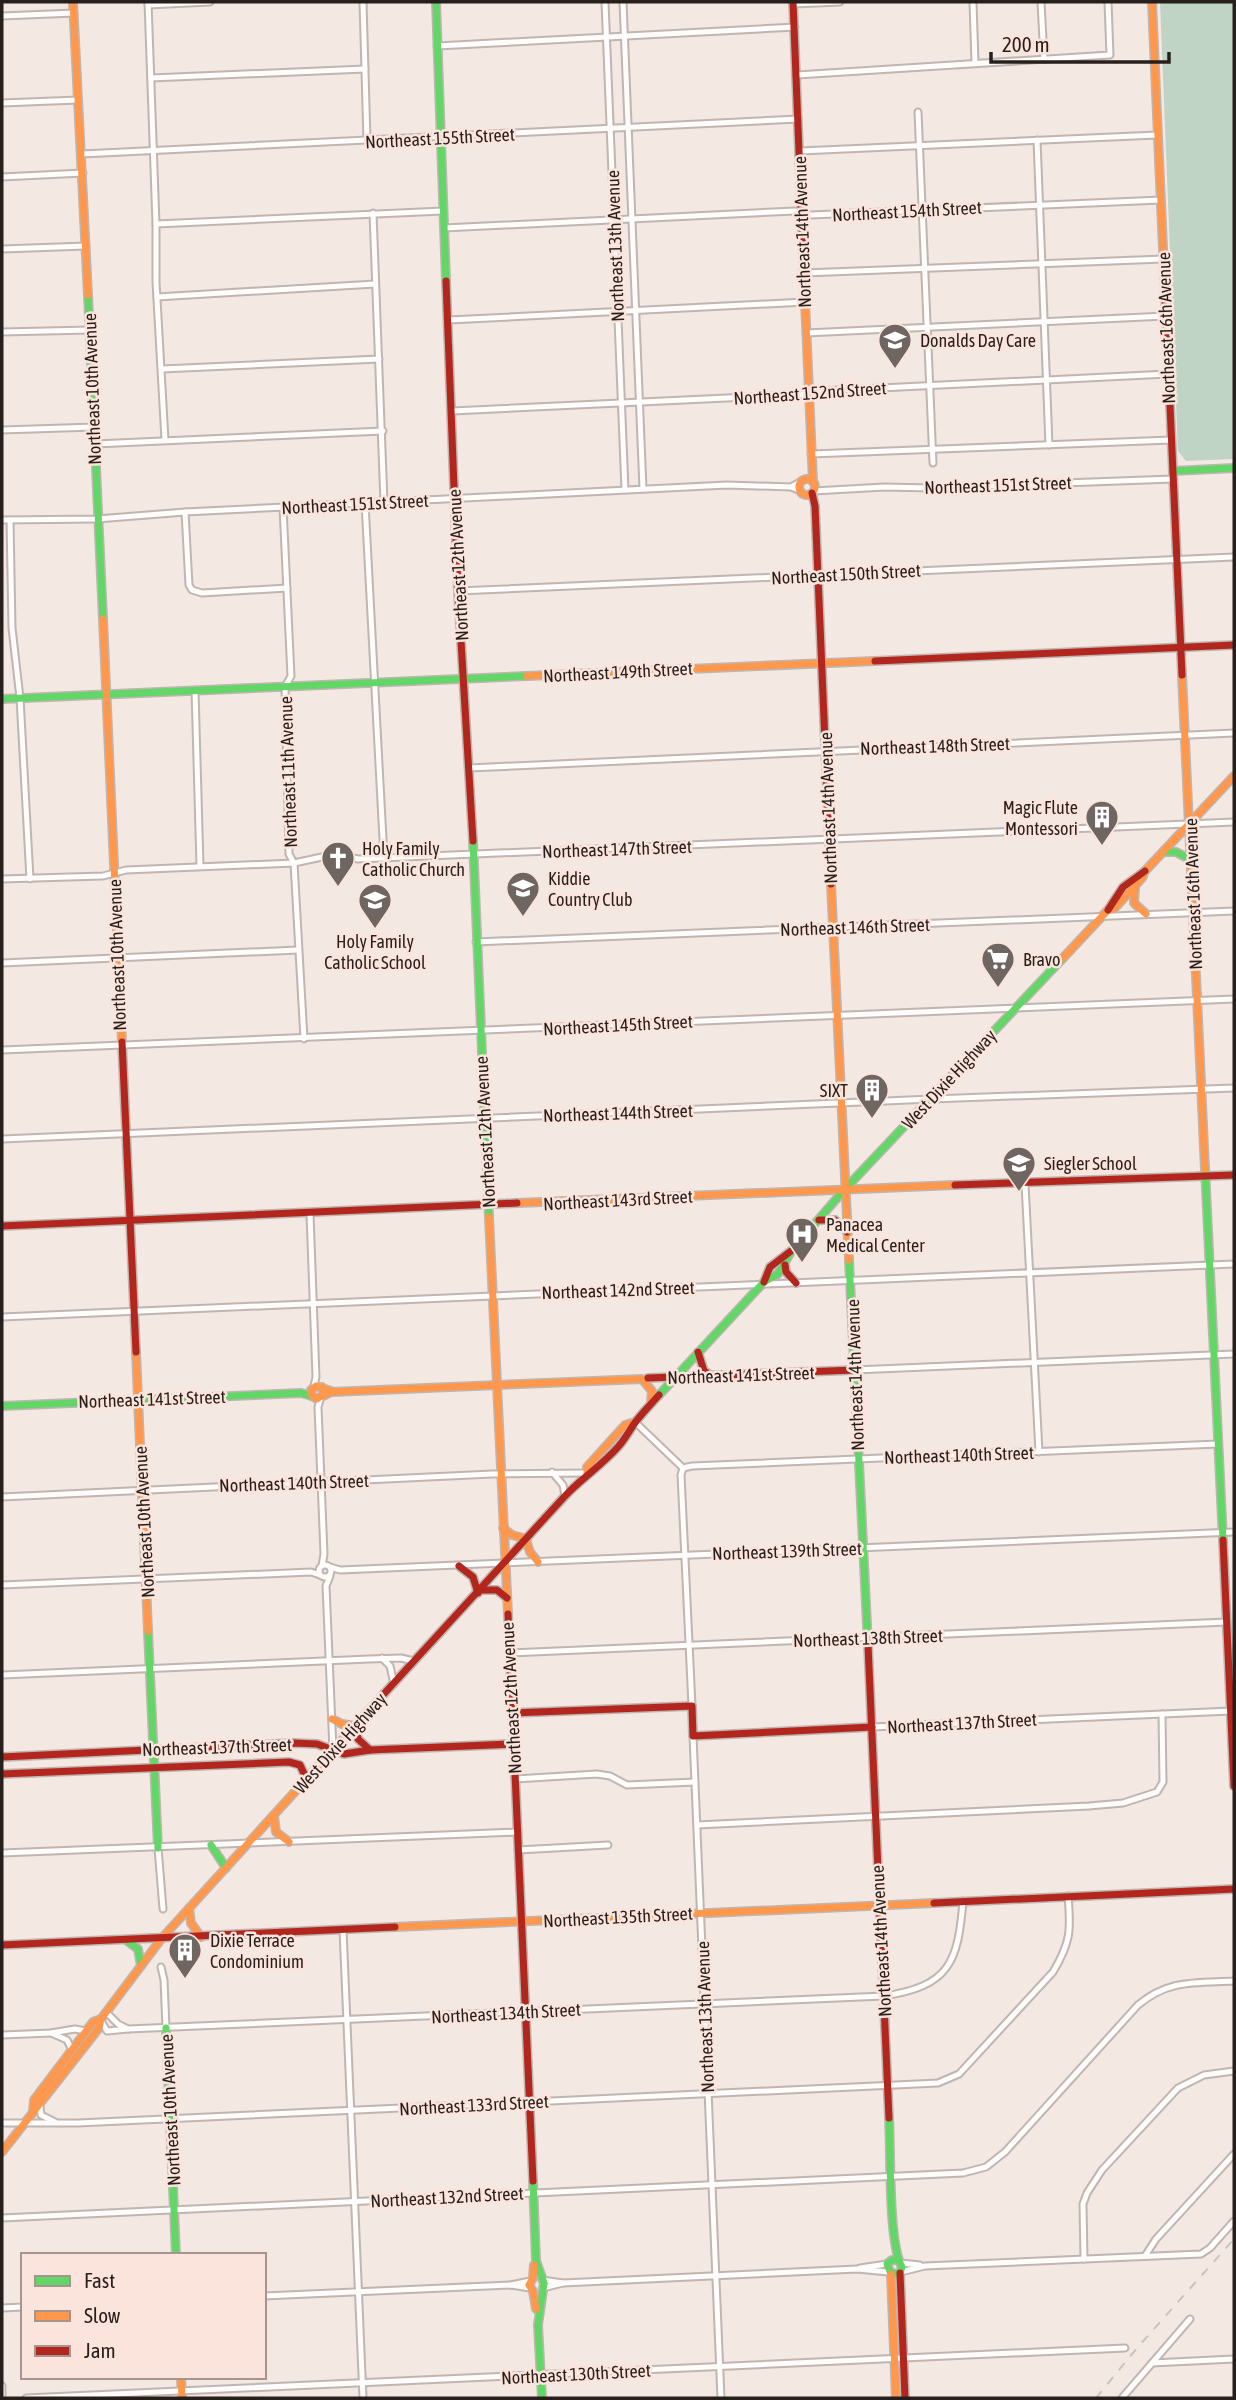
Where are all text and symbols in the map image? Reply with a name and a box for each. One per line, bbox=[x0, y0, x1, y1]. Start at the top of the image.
scale bar bbox=[991, 21, 1170, 65]
text: 200 m bbox=[1002, 32, 1050, 56]
street label: Northeast 155th Street bbox=[365, 124, 515, 152]
street label: Northeast 14th Avenue bbox=[789, 156, 815, 308]
street label: Northeast 13th Avenue bbox=[602, 170, 628, 322]
street label: Northeast 154th Street bbox=[832, 197, 982, 225]
street label: Northeast 16th Avenue bbox=[1153, 252, 1179, 404]
street label: Northeast 10th Avenue bbox=[79, 313, 105, 465]
school or university icon: Donalds Day Care bbox=[876, 321, 914, 370]
place label: Donalds Day Care bbox=[920, 330, 1036, 351]
street label: Northeast 152nd Street bbox=[733, 377, 887, 409]
street label: Northeast 151st Street bbox=[924, 472, 1072, 498]
street label: Northeast 12th Avenue bbox=[444, 489, 472, 641]
street label: Northeast 151st Street bbox=[281, 490, 429, 518]
street label: Northeast 150th Street bbox=[771, 560, 921, 588]
street label: Northeast 149th Street bbox=[543, 658, 693, 686]
street label: Northeast 11th Avenue bbox=[275, 696, 301, 848]
street label: Northeast 14th Avenue bbox=[815, 732, 841, 884]
street label: Northeast 148th Street bbox=[860, 733, 1010, 759]
place label: Magic Flute Montessori bbox=[1003, 797, 1078, 839]
building icon: Magic Flute Montessori bbox=[1083, 798, 1121, 847]
street label: Northeast 16th Avenue bbox=[1180, 818, 1206, 970]
street label: Northeast 147th Street bbox=[542, 836, 692, 862]
place label: Holy Family Catholic Church bbox=[362, 838, 465, 880]
church icon: Holy Family Catholic Church bbox=[319, 839, 357, 888]
place label: Kiddie Country Club bbox=[548, 868, 632, 910]
school or university icon: Kiddie Country Club bbox=[504, 869, 542, 918]
street label: Northeast 10th Avenue bbox=[104, 879, 130, 1031]
school or university icon: Holy Family Catholic School bbox=[356, 881, 394, 930]
street label: Northeast 146th Street bbox=[780, 914, 930, 940]
place label: Holy Family Catholic School bbox=[324, 931, 426, 973]
supermarket icon: Bravo bbox=[979, 940, 1017, 989]
place label: Bravo bbox=[1023, 949, 1061, 970]
street label: Northeast 145th Street bbox=[543, 1011, 693, 1039]
street label: West Dixie Highway bbox=[898, 1025, 1000, 1133]
street label: Northeast 12th Avenue bbox=[471, 1056, 499, 1208]
building icon: SIXT bbox=[853, 1071, 891, 1120]
place label: SIXT bbox=[820, 1080, 848, 1101]
street label: Northeast 144th Street bbox=[543, 1100, 693, 1126]
school or university icon: Siegler School bbox=[1000, 1144, 1038, 1193]
place label: Siegler School bbox=[1044, 1153, 1137, 1174]
street label: Northeast 143rd Street bbox=[543, 1186, 693, 1214]
place label: Panacea Medical Center bbox=[826, 1214, 925, 1256]
hospital icon: Panacea Medical Center bbox=[783, 1215, 821, 1264]
street label: Northeast 142nd Street bbox=[541, 1277, 695, 1303]
street label: Northeast 14th Avenue bbox=[842, 1299, 868, 1451]
street label: Northeast 141st Street bbox=[667, 1362, 815, 1388]
street label: Northeast 141st Street bbox=[78, 1386, 226, 1412]
street label: Northeast 140th Street bbox=[884, 1442, 1034, 1468]
street label: Northeast 10th Avenue bbox=[130, 1446, 158, 1598]
street label: Northeast 140th Street bbox=[219, 1470, 369, 1496]
street label: Northeast 139th Street bbox=[712, 1538, 862, 1564]
street label: Northeast 12th Avenue bbox=[497, 1622, 525, 1774]
street label: Northeast 138th Street bbox=[793, 1625, 943, 1651]
street label: West Dixie Highway bbox=[289, 1688, 391, 1798]
street label: Northeast 137th Street bbox=[887, 1709, 1037, 1737]
street label: Northeast 137th Street bbox=[142, 1734, 292, 1760]
street label: Northeast 14th Avenue bbox=[867, 1865, 895, 2017]
street label: Northeast 135th Street bbox=[543, 1903, 693, 1931]
place label: Dixie Terrace Condominium bbox=[210, 1930, 304, 1972]
building icon: Dixie Terrace Condominium bbox=[166, 1931, 204, 1980]
street label: Northeast 13th Avenue bbox=[692, 1941, 718, 2093]
street label: Northeast 134th Street bbox=[431, 1999, 581, 2027]
street label: Northeast 10th Avenue bbox=[156, 2034, 184, 2186]
street label: Northeast 133rd Street bbox=[399, 2091, 549, 2119]
street label: Northeast 132nd Street bbox=[370, 2183, 524, 2211]
legend bbox=[21, 2253, 266, 2379]
text: Fast bbox=[84, 2268, 115, 2292]
text: Slow bbox=[84, 2303, 121, 2327]
text: Jam bbox=[84, 2338, 116, 2362]
street label: Northeast 130th Street bbox=[501, 2360, 651, 2388]

